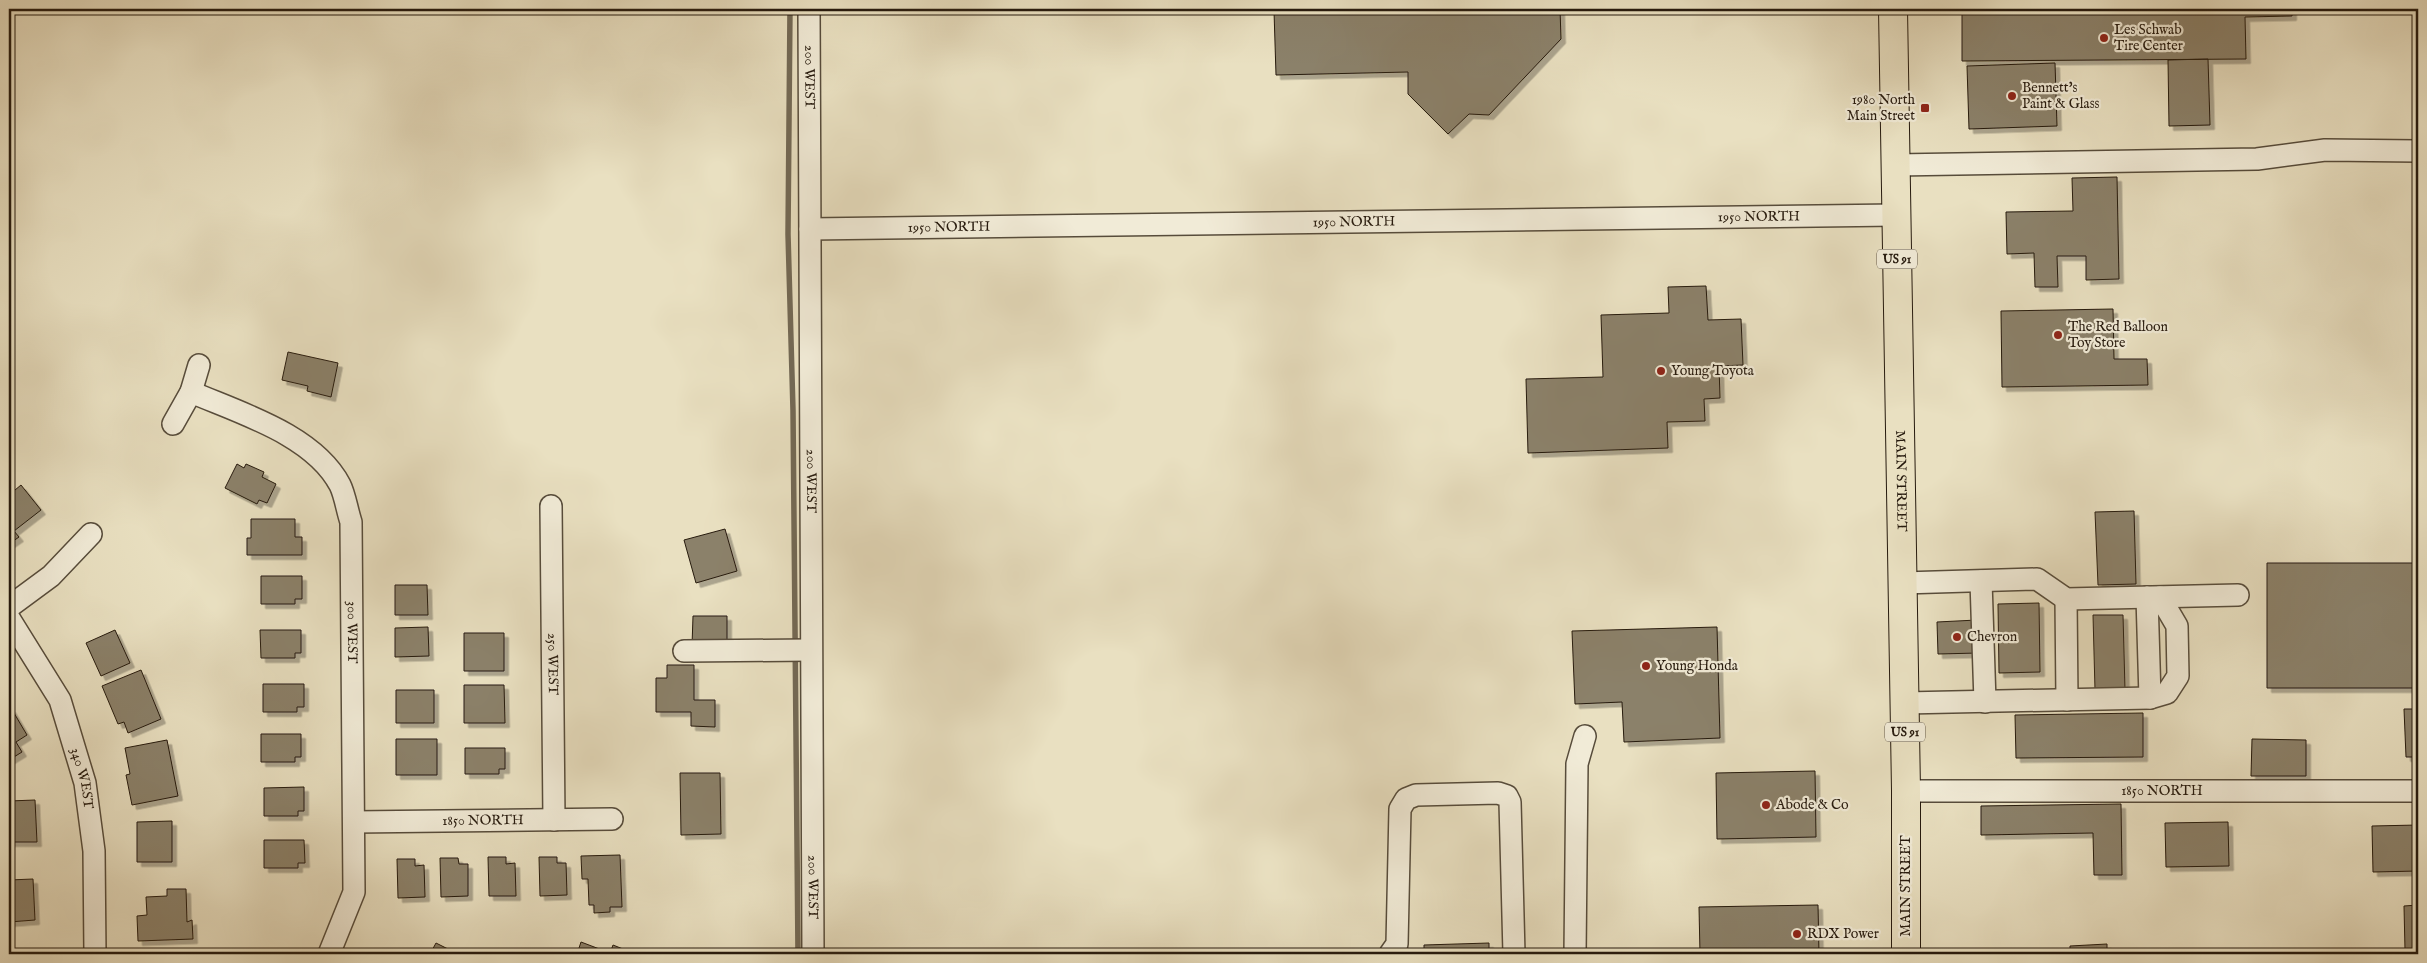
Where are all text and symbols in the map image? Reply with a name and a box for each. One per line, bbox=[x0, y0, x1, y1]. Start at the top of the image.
place label: Les Schwab Tire Center bbox=[2114, 21, 2183, 55]
marker: Les Schwab Tire Center bbox=[2098, 32, 2110, 44]
street label: 200 WEST bbox=[800, 45, 818, 110]
place label: Bennett's Paint & Glass bbox=[2022, 79, 2100, 113]
marker: Bennett's Paint & Glass bbox=[2006, 90, 2018, 102]
place label: 1980 North Main Street bbox=[1847, 91, 1916, 125]
marker: 1980 North Main Street bbox=[1919, 102, 1931, 114]
street label: 1950 NORTH bbox=[1718, 207, 1800, 226]
street label: 1950 NORTH bbox=[1313, 212, 1395, 232]
street label: 1950 NORTH bbox=[908, 218, 990, 237]
road number: US 91 bbox=[1877, 250, 1917, 268]
place label: The Red Balloon Toy Store bbox=[2068, 318, 2169, 352]
marker: The Red Balloon Toy Store bbox=[2052, 329, 2064, 341]
place label: Young Toyota bbox=[1671, 362, 1755, 380]
marker: Young Toyota bbox=[1655, 365, 1667, 377]
street label: MAIN STREET bbox=[1891, 430, 1911, 533]
street label: 200 WEST bbox=[802, 449, 820, 514]
street label: 300 WEST bbox=[343, 601, 361, 664]
place label: Chevron bbox=[1967, 628, 2018, 646]
marker: Chevron bbox=[1951, 631, 1963, 643]
street label: 250 WEST bbox=[543, 633, 562, 696]
place label: Young Honda bbox=[1656, 657, 1739, 675]
marker: Young Honda bbox=[1640, 660, 1652, 672]
road number: US 91 bbox=[1885, 722, 1925, 742]
street label: 340 WEST bbox=[66, 745, 97, 811]
street label: 1850 NORTH bbox=[2121, 782, 2203, 800]
place label: Abode & Co bbox=[1775, 796, 1849, 814]
marker: Abode & Co bbox=[1760, 799, 1772, 811]
street label: 1850 NORTH bbox=[442, 811, 524, 830]
street label: MAIN STREET bbox=[1897, 835, 1915, 937]
street label: 200 WEST bbox=[804, 855, 822, 920]
place label: RDX Power bbox=[1807, 925, 1879, 943]
marker: RDX Power bbox=[1791, 928, 1803, 940]

